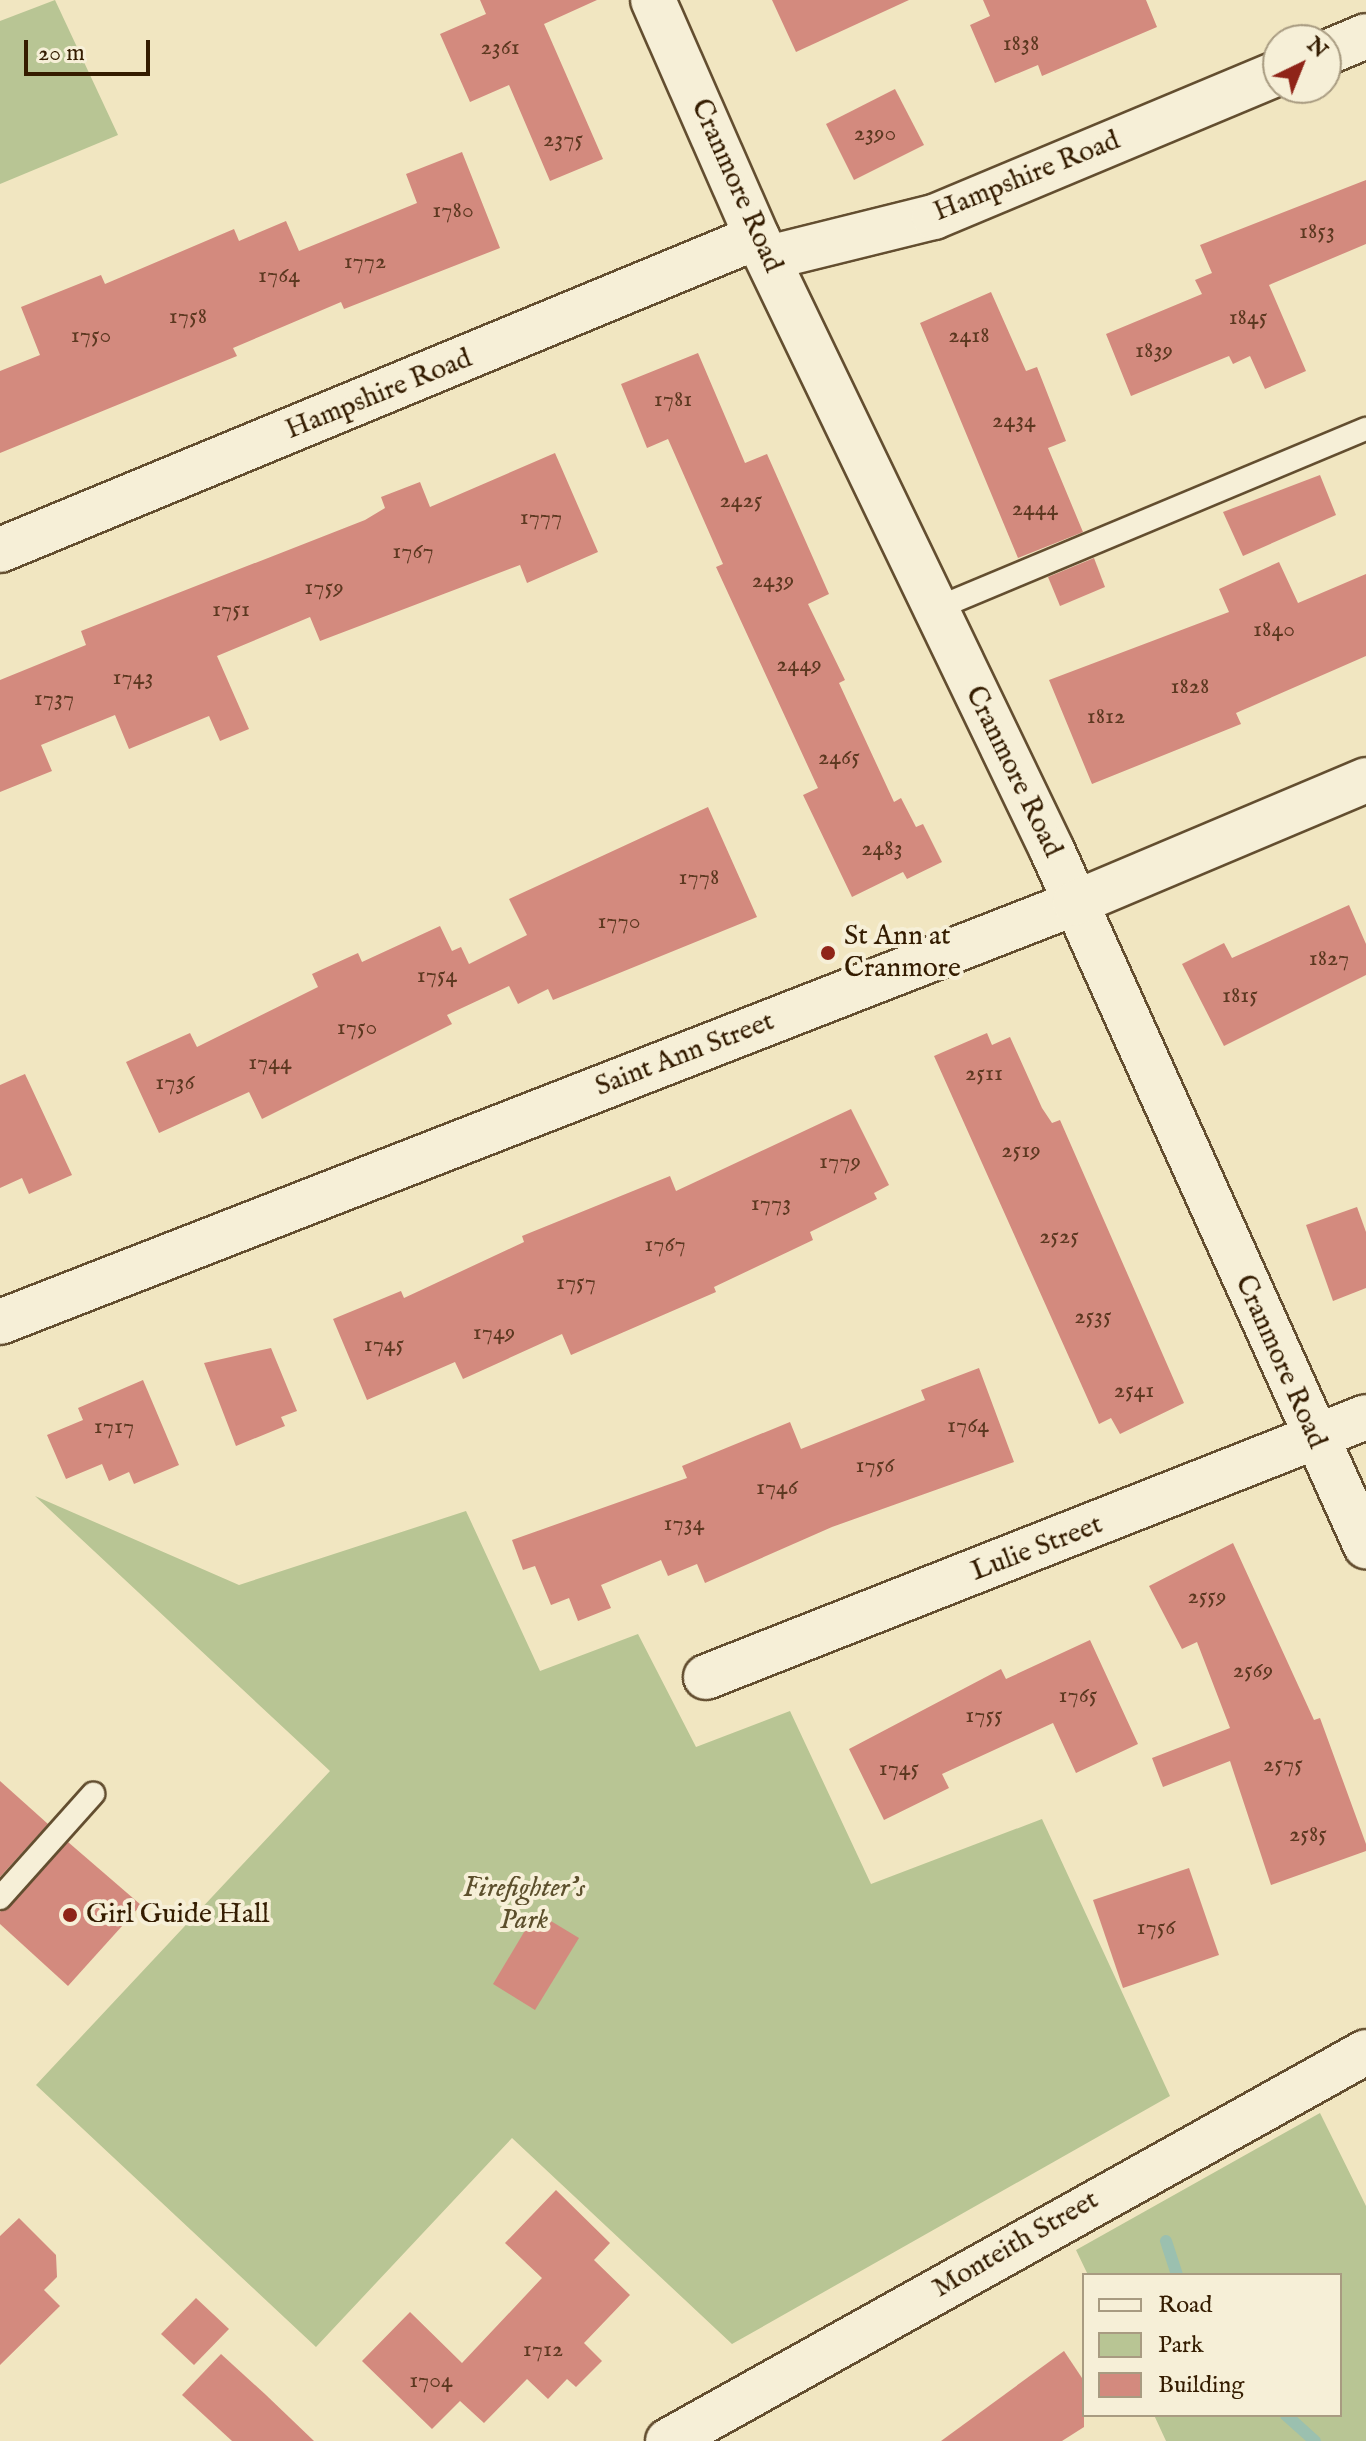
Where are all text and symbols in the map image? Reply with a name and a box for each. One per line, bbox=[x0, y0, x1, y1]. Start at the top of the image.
scale bar bbox=[28, 24, 154, 74]
north arrow bbox=[1262, 24, 1342, 104]
house number: 1838 bbox=[1003, 30, 1039, 58]
text: N bbox=[1300, 31, 1334, 65]
house number: 2361 bbox=[480, 34, 520, 62]
text: 20 m bbox=[38, 38, 85, 69]
street label: Cranmore Road bbox=[683, 94, 789, 278]
house number: 2390 bbox=[854, 120, 896, 148]
street label: Hampshire Road bbox=[929, 124, 1125, 230]
house number: 2375 bbox=[543, 126, 583, 154]
house number: 1780 bbox=[432, 197, 474, 225]
house number: 1853 bbox=[1299, 218, 1335, 246]
house number: 1772 bbox=[344, 248, 386, 276]
house number: 1764 bbox=[258, 262, 300, 290]
house number: 1758 bbox=[169, 303, 207, 331]
house number: 1845 bbox=[1229, 304, 1267, 332]
house number: 1750 bbox=[71, 322, 111, 350]
house number: 2418 bbox=[948, 322, 990, 350]
house number: 1839 bbox=[1135, 337, 1173, 365]
street label: Hampshire Road bbox=[281, 342, 477, 448]
house number: 1781 bbox=[654, 386, 692, 414]
house number: 2434 bbox=[992, 407, 1036, 435]
house number: 2425 bbox=[720, 487, 762, 515]
house number: 2444 bbox=[1012, 495, 1058, 523]
house number: 1777 bbox=[520, 504, 562, 532]
house number: 1767 bbox=[392, 538, 434, 566]
house number: 2439 bbox=[752, 567, 794, 595]
house number: 1759 bbox=[304, 574, 344, 602]
house number: 1751 bbox=[212, 596, 250, 624]
house number: 1840 bbox=[1253, 616, 1295, 644]
house number: 2449 bbox=[776, 651, 822, 679]
house number: 1743 bbox=[113, 664, 153, 692]
house number: 1828 bbox=[1170, 673, 1210, 701]
street label: Cranmore Road bbox=[957, 681, 1069, 863]
house number: 1737 bbox=[34, 685, 74, 713]
house number: 1812 bbox=[1087, 703, 1125, 731]
house number: 2465 bbox=[818, 744, 860, 772]
house number: 2483 bbox=[861, 835, 903, 863]
house number: 1778 bbox=[679, 864, 719, 892]
house number: 1770 bbox=[597, 908, 641, 936]
place label: St Ann at Cranmore bbox=[844, 920, 961, 986]
marker: St Ann at Cranmore bbox=[819, 944, 837, 962]
house number: 1827 bbox=[1309, 945, 1349, 973]
house number: 1754 bbox=[417, 962, 457, 990]
house number: 1815 bbox=[1222, 982, 1258, 1010]
street label: Saint Ann Street bbox=[591, 1005, 779, 1105]
house number: 1750 bbox=[337, 1014, 377, 1042]
house number: 1744 bbox=[248, 1049, 292, 1077]
house number: 2511 bbox=[965, 1060, 1003, 1088]
house number: 1736 bbox=[155, 1069, 195, 1097]
house number: 2519 bbox=[1001, 1137, 1041, 1165]
house number: 1779 bbox=[819, 1148, 861, 1176]
house number: 1773 bbox=[751, 1190, 791, 1218]
house number: 2525 bbox=[1039, 1223, 1079, 1251]
house number: 1767 bbox=[644, 1231, 686, 1259]
house number: 1757 bbox=[556, 1269, 596, 1297]
street label: Cranmore Road bbox=[1227, 1270, 1333, 1454]
house number: 2535 bbox=[1074, 1303, 1112, 1331]
house number: 1749 bbox=[473, 1319, 515, 1347]
house number: 1745 bbox=[364, 1331, 404, 1359]
house number: 2541 bbox=[1114, 1377, 1154, 1405]
house number: 1764 bbox=[947, 1412, 989, 1440]
house number: 1717 bbox=[94, 1413, 134, 1441]
house number: 1756 bbox=[856, 1452, 894, 1480]
house number: 1746 bbox=[756, 1474, 798, 1502]
street label: Lulie Street bbox=[967, 1509, 1107, 1589]
house number: 1734 bbox=[664, 1510, 704, 1538]
house number: 2559 bbox=[1187, 1583, 1227, 1611]
house number: 2569 bbox=[1233, 1657, 1273, 1685]
house number: 1765 bbox=[1059, 1682, 1097, 1710]
house number: 1755 bbox=[965, 1702, 1003, 1730]
house number: 2575 bbox=[1263, 1751, 1303, 1779]
house number: 1745 bbox=[879, 1755, 919, 1783]
house number: 2585 bbox=[1289, 1821, 1327, 1849]
park label: Firefighter's Park bbox=[463, 1872, 585, 1938]
place label: Girl Guide Hall bbox=[86, 1898, 269, 1932]
marker: Girl Guide Hall bbox=[61, 1906, 79, 1924]
house number: 1756 bbox=[1137, 1914, 1175, 1942]
street label: Monteith Street bbox=[927, 2184, 1105, 2306]
legend bbox=[1082, 2273, 1342, 2417]
text: Road bbox=[1158, 2290, 1212, 2321]
text: Park bbox=[1158, 2330, 1204, 2361]
house number: 1712 bbox=[523, 2336, 563, 2364]
house number: 1704 bbox=[409, 2367, 453, 2395]
text: Building bbox=[1158, 2370, 1244, 2401]

